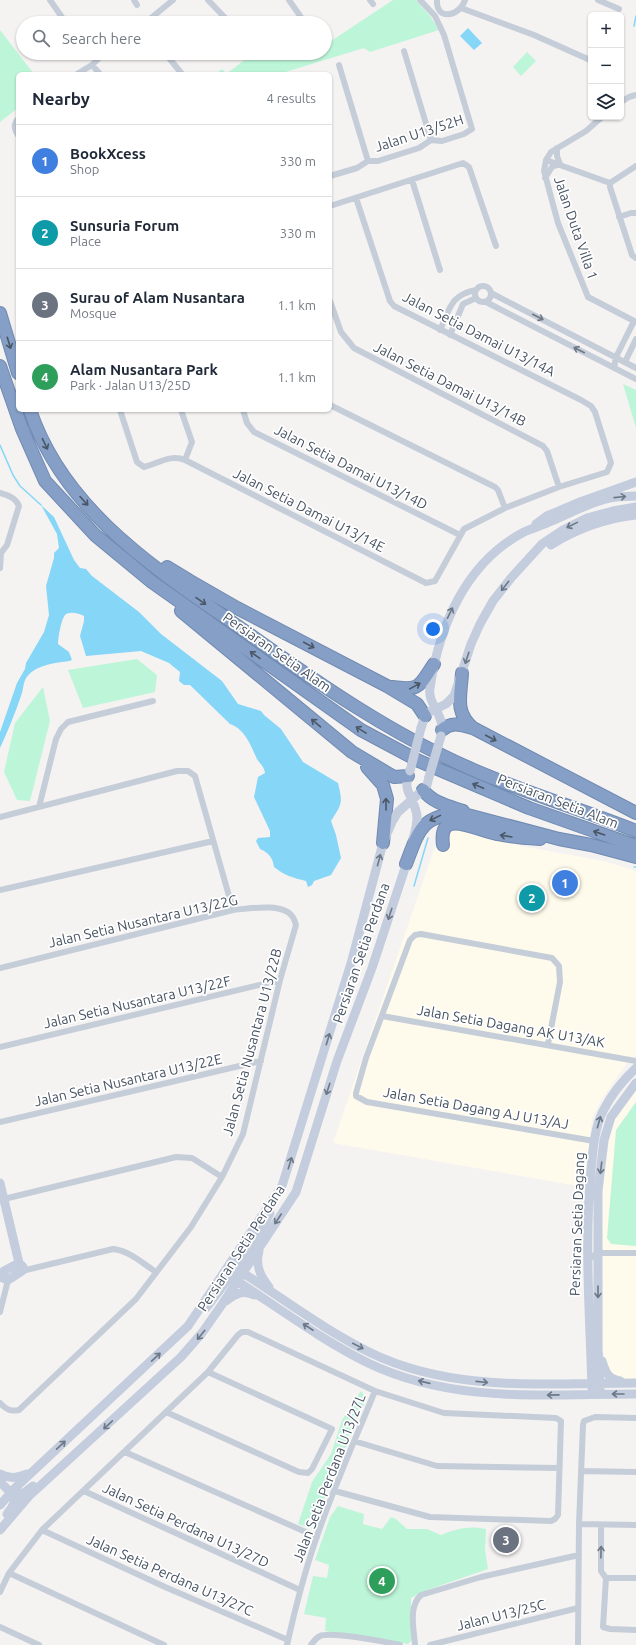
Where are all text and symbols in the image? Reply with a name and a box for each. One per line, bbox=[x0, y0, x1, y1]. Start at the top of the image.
map controls bbox=[588, 12, 624, 120]
button: + bbox=[588, 12, 624, 48]
search box bbox=[16, 16, 332, 60]
icon: search bbox=[30, 27, 52, 49]
text: Search here bbox=[62, 30, 141, 47]
button: − bbox=[588, 48, 624, 84]
button: layers bbox=[588, 84, 624, 120]
text: Nearby bbox=[32, 89, 90, 108]
text: 4 results bbox=[266, 91, 316, 105]
street label: Jalan U13/52H bbox=[373, 111, 465, 155]
text: BookXcess bbox=[70, 145, 146, 162]
text: 1 bbox=[41, 154, 49, 168]
text: 330 m bbox=[280, 154, 316, 168]
text: Shop bbox=[70, 162, 99, 176]
street label: Jalan Duta Villa 1 bbox=[551, 174, 601, 282]
text: Sunsuria Forum bbox=[70, 217, 179, 234]
text: 2 bbox=[41, 226, 49, 240]
text: 330 m bbox=[280, 226, 316, 240]
text: Place bbox=[70, 234, 101, 248]
text: Surau of Alam Nusantara bbox=[70, 289, 245, 306]
street label: Jalan Setia Damai U13/14A bbox=[400, 289, 558, 379]
text: 3 bbox=[41, 298, 49, 312]
text: 1.1 km bbox=[277, 298, 316, 312]
text: Mosque bbox=[70, 306, 117, 320]
one-way arrow bbox=[532, 314, 544, 321]
one-way arrow bbox=[6, 336, 13, 349]
street label: Jalan Setia Damai U13/14B bbox=[371, 339, 529, 429]
one-way arrow bbox=[573, 346, 585, 353]
text: Alam Nusantara Park bbox=[70, 361, 218, 378]
text: 4 bbox=[41, 370, 49, 384]
text: 1.1 km bbox=[277, 370, 316, 384]
text: Park · Jalan U13/25D bbox=[70, 378, 191, 392]
street label: Jalan Setia Damai U13/14D bbox=[272, 421, 430, 513]
one-way arrow bbox=[42, 438, 49, 450]
street label: Jalan Setia Damai U13/14E bbox=[231, 465, 387, 555]
one-way arrow bbox=[613, 494, 626, 501]
one-way arrow bbox=[79, 496, 88, 506]
one-way arrow bbox=[566, 522, 578, 529]
one-way arrow bbox=[500, 580, 509, 591]
one-way arrow bbox=[196, 596, 207, 605]
one-way arrow bbox=[447, 608, 455, 620]
street label: Persiaran Setia Alam bbox=[220, 609, 334, 695]
your location bbox=[423, 619, 443, 639]
one-way arrow bbox=[302, 642, 314, 650]
one-way arrow bbox=[250, 651, 261, 659]
one-way arrow bbox=[462, 652, 470, 664]
one-way arrow bbox=[409, 681, 421, 689]
one-way arrow bbox=[311, 718, 322, 727]
one-way arrow bbox=[355, 725, 367, 733]
one-way arrow bbox=[484, 734, 496, 742]
street label: Persiaran Setia Alam bbox=[495, 771, 621, 831]
one-way arrow bbox=[472, 782, 484, 790]
one-way arrow bbox=[382, 798, 390, 811]
one-way arrow bbox=[429, 815, 441, 823]
one-way arrow bbox=[593, 829, 606, 836]
one-way arrow bbox=[500, 832, 513, 840]
one-way arrow bbox=[376, 853, 383, 866]
pin: 1 bbox=[552, 868, 578, 898]
street label: Persiaran Setia Perdana bbox=[329, 881, 393, 1025]
pin: 2 bbox=[519, 883, 545, 913]
street label: Jalan Setia Nusantara U13/22G bbox=[47, 891, 239, 951]
one-way arrow bbox=[386, 907, 393, 920]
street label: Jalan Setia Nusantara U13/22B bbox=[219, 946, 285, 1137]
street label: Jalan Setia Nusantara U13/22F bbox=[42, 973, 232, 1031]
street label: Jalan Setia Dagang AK U13/AK bbox=[416, 1002, 607, 1051]
one-way arrow bbox=[325, 1032, 332, 1045]
street label: Jalan Setia Nusantara U13/22E bbox=[33, 1051, 224, 1109]
one-way arrow bbox=[324, 1083, 331, 1096]
street label: Jalan Setia Dagang AJ U13/AJ bbox=[382, 1084, 570, 1132]
one-way arrow bbox=[596, 1116, 603, 1129]
street label: Persiaran Setia Dagang bbox=[566, 1152, 588, 1296]
one-way arrow bbox=[286, 1157, 294, 1169]
one-way arrow bbox=[597, 1161, 605, 1174]
street label: Persiaran Setia Perdana bbox=[194, 1182, 288, 1314]
one-way arrow bbox=[274, 1213, 282, 1224]
one-way arrow bbox=[594, 1285, 602, 1298]
one-way arrow bbox=[302, 1322, 313, 1331]
one-way arrow bbox=[196, 1329, 205, 1340]
one-way arrow bbox=[352, 1343, 364, 1350]
one-way arrow bbox=[151, 1352, 161, 1361]
one-way arrow bbox=[418, 1378, 431, 1386]
one-way arrow bbox=[475, 1379, 488, 1386]
one-way arrow bbox=[612, 1390, 625, 1398]
one-way arrow bbox=[547, 1391, 560, 1399]
street label: Jalan Setia Perdana U13/27L bbox=[289, 1392, 369, 1564]
one-way arrow bbox=[103, 1420, 113, 1429]
one-way arrow bbox=[55, 1441, 65, 1450]
street label: Jalan Setia Perdana U13/27D bbox=[100, 1479, 272, 1571]
pin: 3 bbox=[493, 1525, 519, 1555]
street label: Jalan Setia Perdana U13/27C bbox=[84, 1531, 256, 1619]
one-way arrow bbox=[597, 1546, 605, 1559]
pin: 4 bbox=[369, 1566, 395, 1596]
street label: Jalan U13/25C bbox=[455, 1596, 548, 1634]

